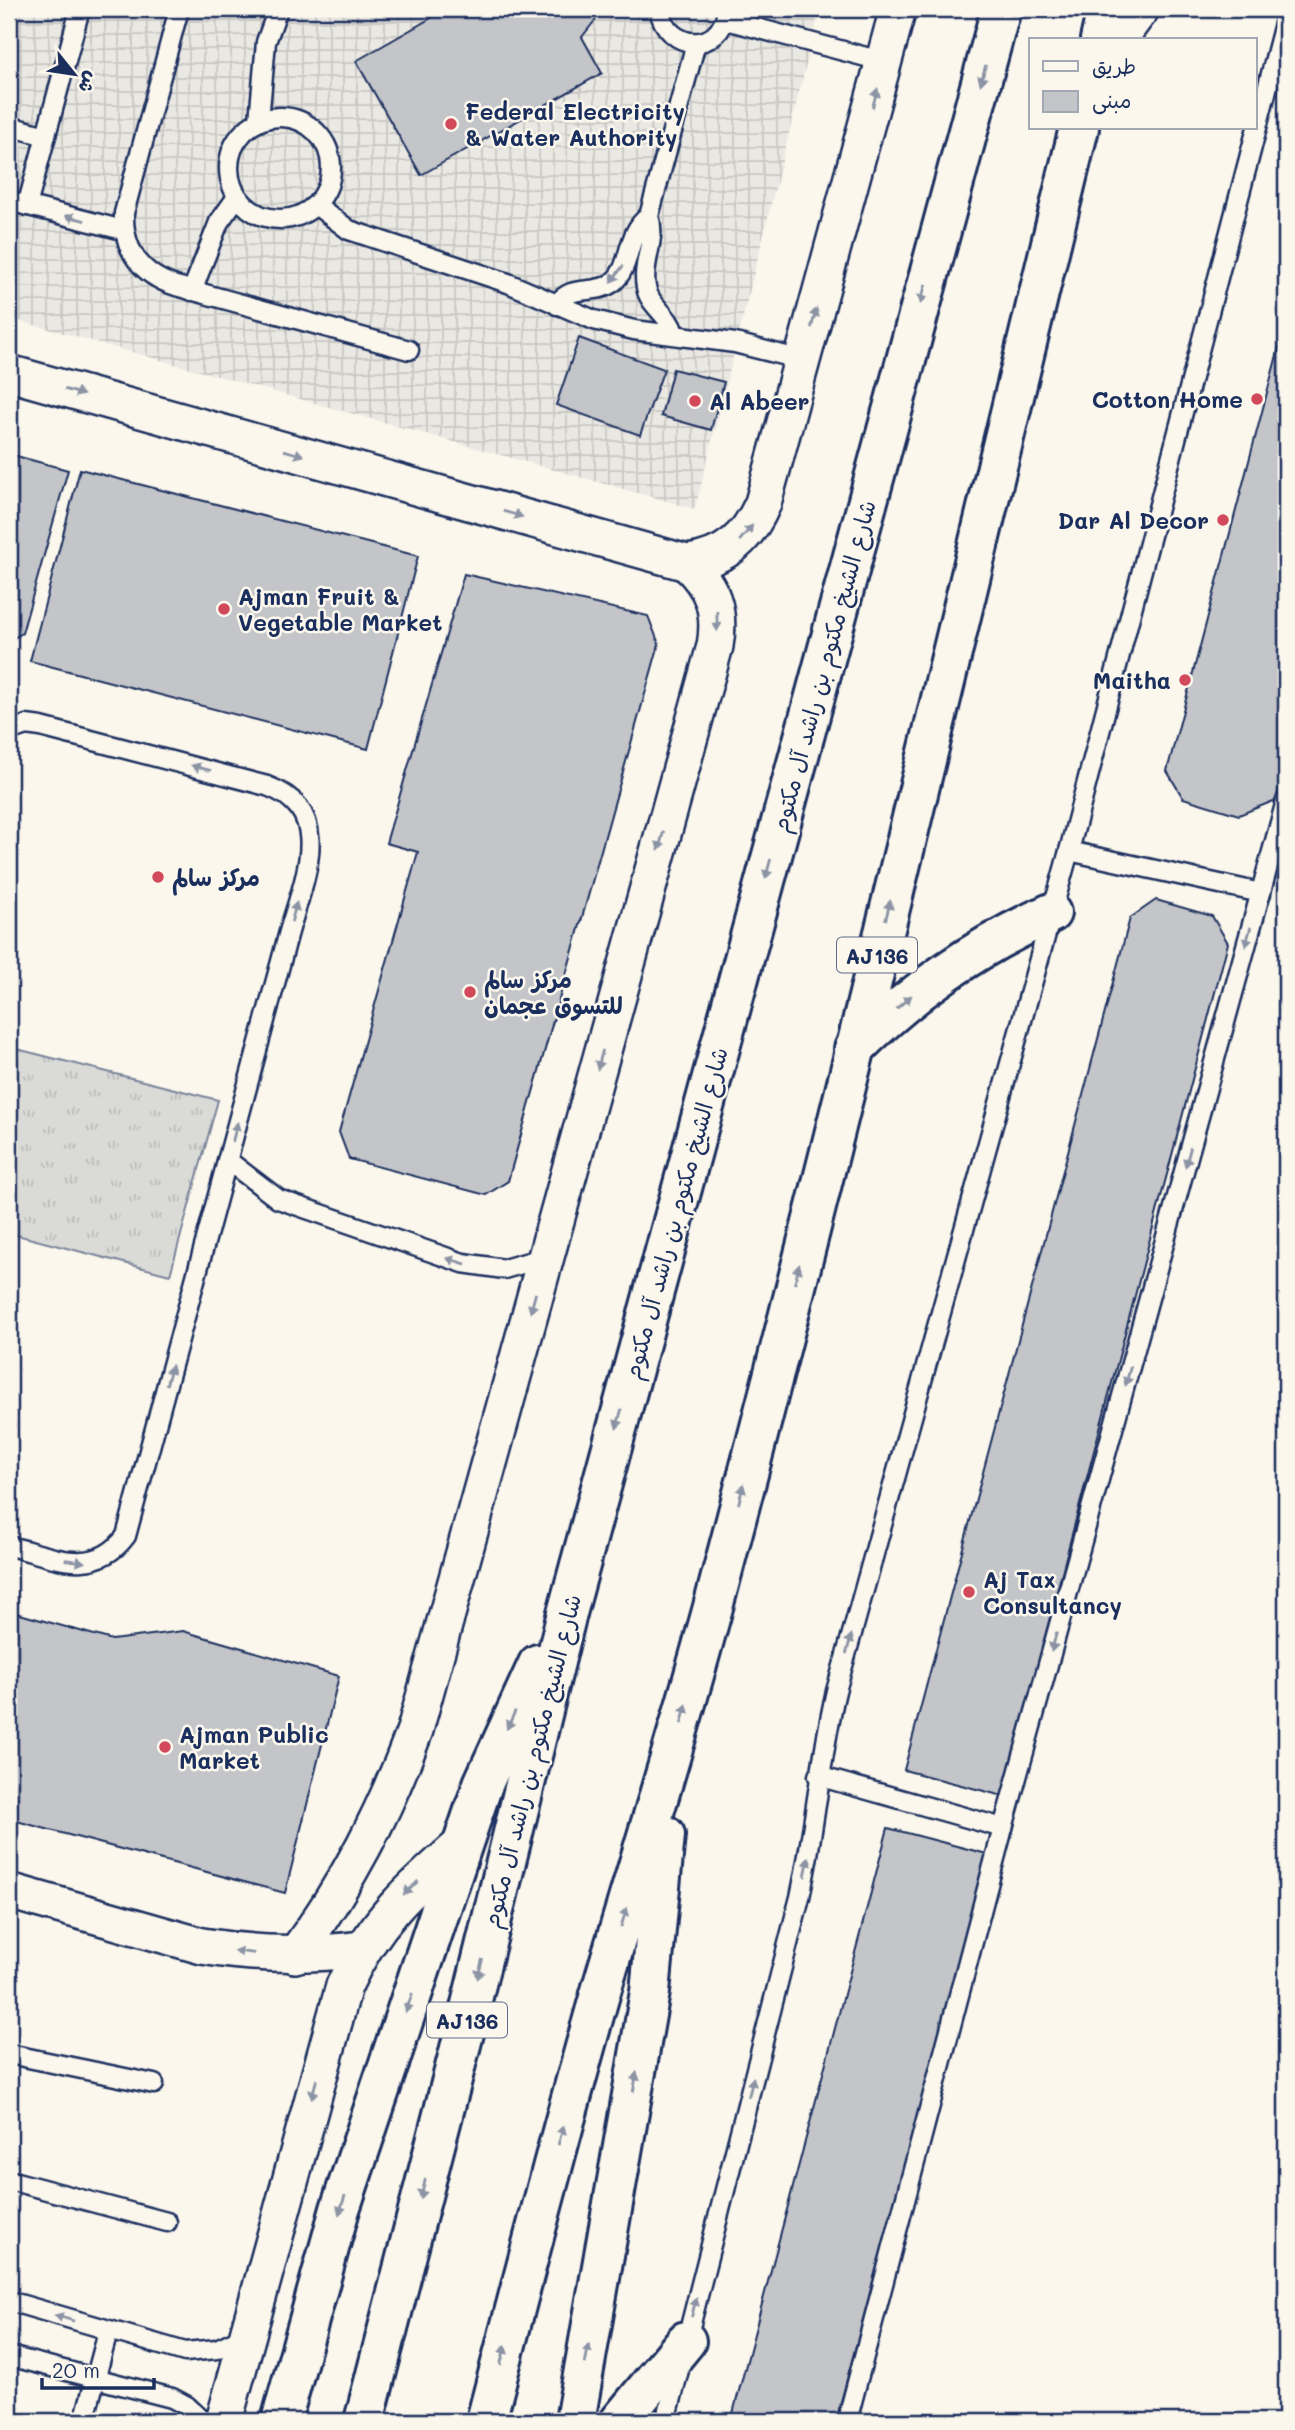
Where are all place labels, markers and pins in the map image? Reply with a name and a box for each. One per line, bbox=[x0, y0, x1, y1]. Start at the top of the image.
place label: Federal Electricity & Water Authority bbox=[465, 96, 685, 152]
marker: Federal Electricity & Water Authority bbox=[443, 116, 459, 132]
place label: Cotton Home bbox=[1092, 384, 1243, 414]
place label: Al Abeer bbox=[709, 386, 810, 416]
marker: Cotton Home bbox=[1249, 391, 1265, 407]
marker: Al Abeer bbox=[687, 393, 703, 409]
place label: Dar Al Decor bbox=[1058, 505, 1209, 535]
marker: Dar Al Decor bbox=[1215, 512, 1231, 528]
place label: Ajman Fruit & Vegetable Market bbox=[238, 581, 443, 637]
marker: Ajman Fruit & Vegetable Market bbox=[216, 601, 232, 617]
place label: Maitha bbox=[1093, 665, 1171, 695]
marker: Maitha bbox=[1177, 672, 1193, 688]
place label: مركز سالم bbox=[172, 862, 260, 896]
marker: مركز سالم bbox=[150, 869, 166, 885]
place label: مركز سالم للتسوق عجمان bbox=[484, 964, 623, 1021]
marker: مركز سالم للتسوق عجمان bbox=[462, 984, 478, 1000]
place label: Aj Tax Consultancy bbox=[983, 1564, 1122, 1620]
marker: Aj Tax Consultancy bbox=[961, 1584, 977, 1600]
place label: Ajman Public Market bbox=[179, 1719, 329, 1775]
marker: Ajman Public Market bbox=[157, 1739, 173, 1755]

